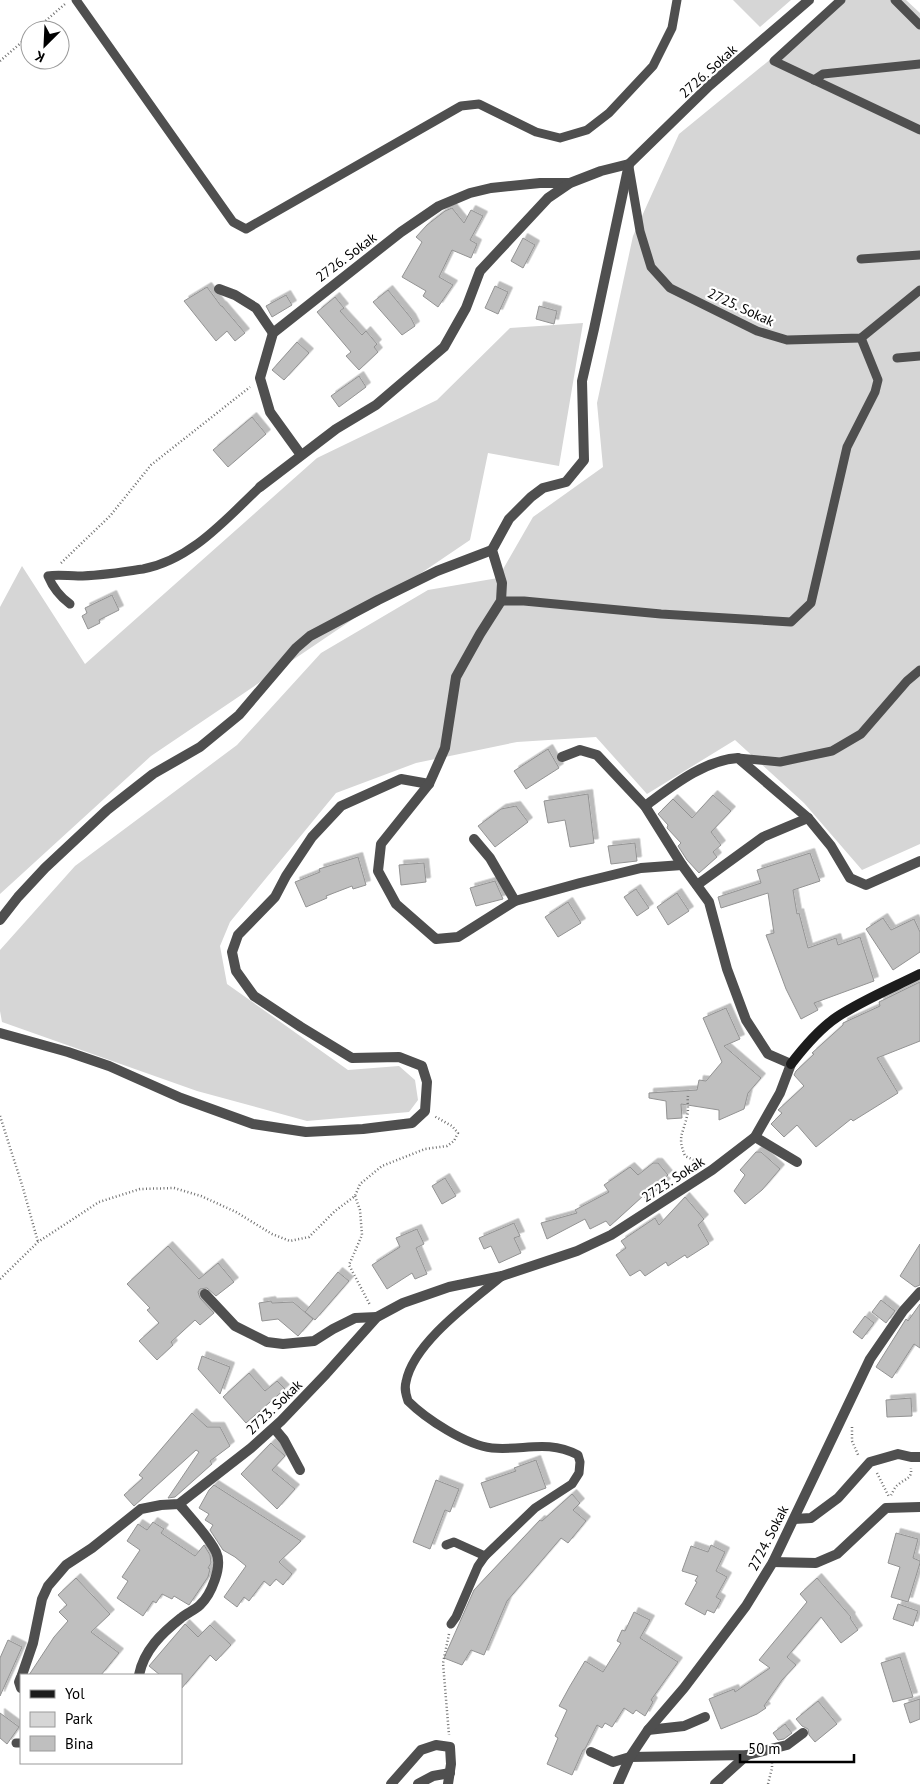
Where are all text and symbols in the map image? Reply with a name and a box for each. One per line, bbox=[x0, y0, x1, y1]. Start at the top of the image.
north arrow bbox=[20, 20, 70, 70]
street label: 2726. Sokak bbox=[675, 40, 741, 102]
text: K bbox=[32, 47, 47, 67]
street label: 2726. Sokak bbox=[312, 228, 380, 286]
street label: 2725. Sokak bbox=[705, 284, 777, 330]
street label: 2723. Sokak bbox=[638, 1152, 708, 1206]
street label: 2723. Sokak bbox=[242, 1376, 306, 1438]
street label: 2724. Sokak bbox=[744, 1502, 792, 1574]
legend bbox=[20, 1674, 182, 1764]
text: Yol bbox=[65, 1684, 85, 1703]
text: Park bbox=[65, 1709, 93, 1728]
scale bar bbox=[740, 1732, 854, 1764]
text: Bina bbox=[65, 1734, 93, 1753]
text: 50 m bbox=[748, 1739, 781, 1758]

